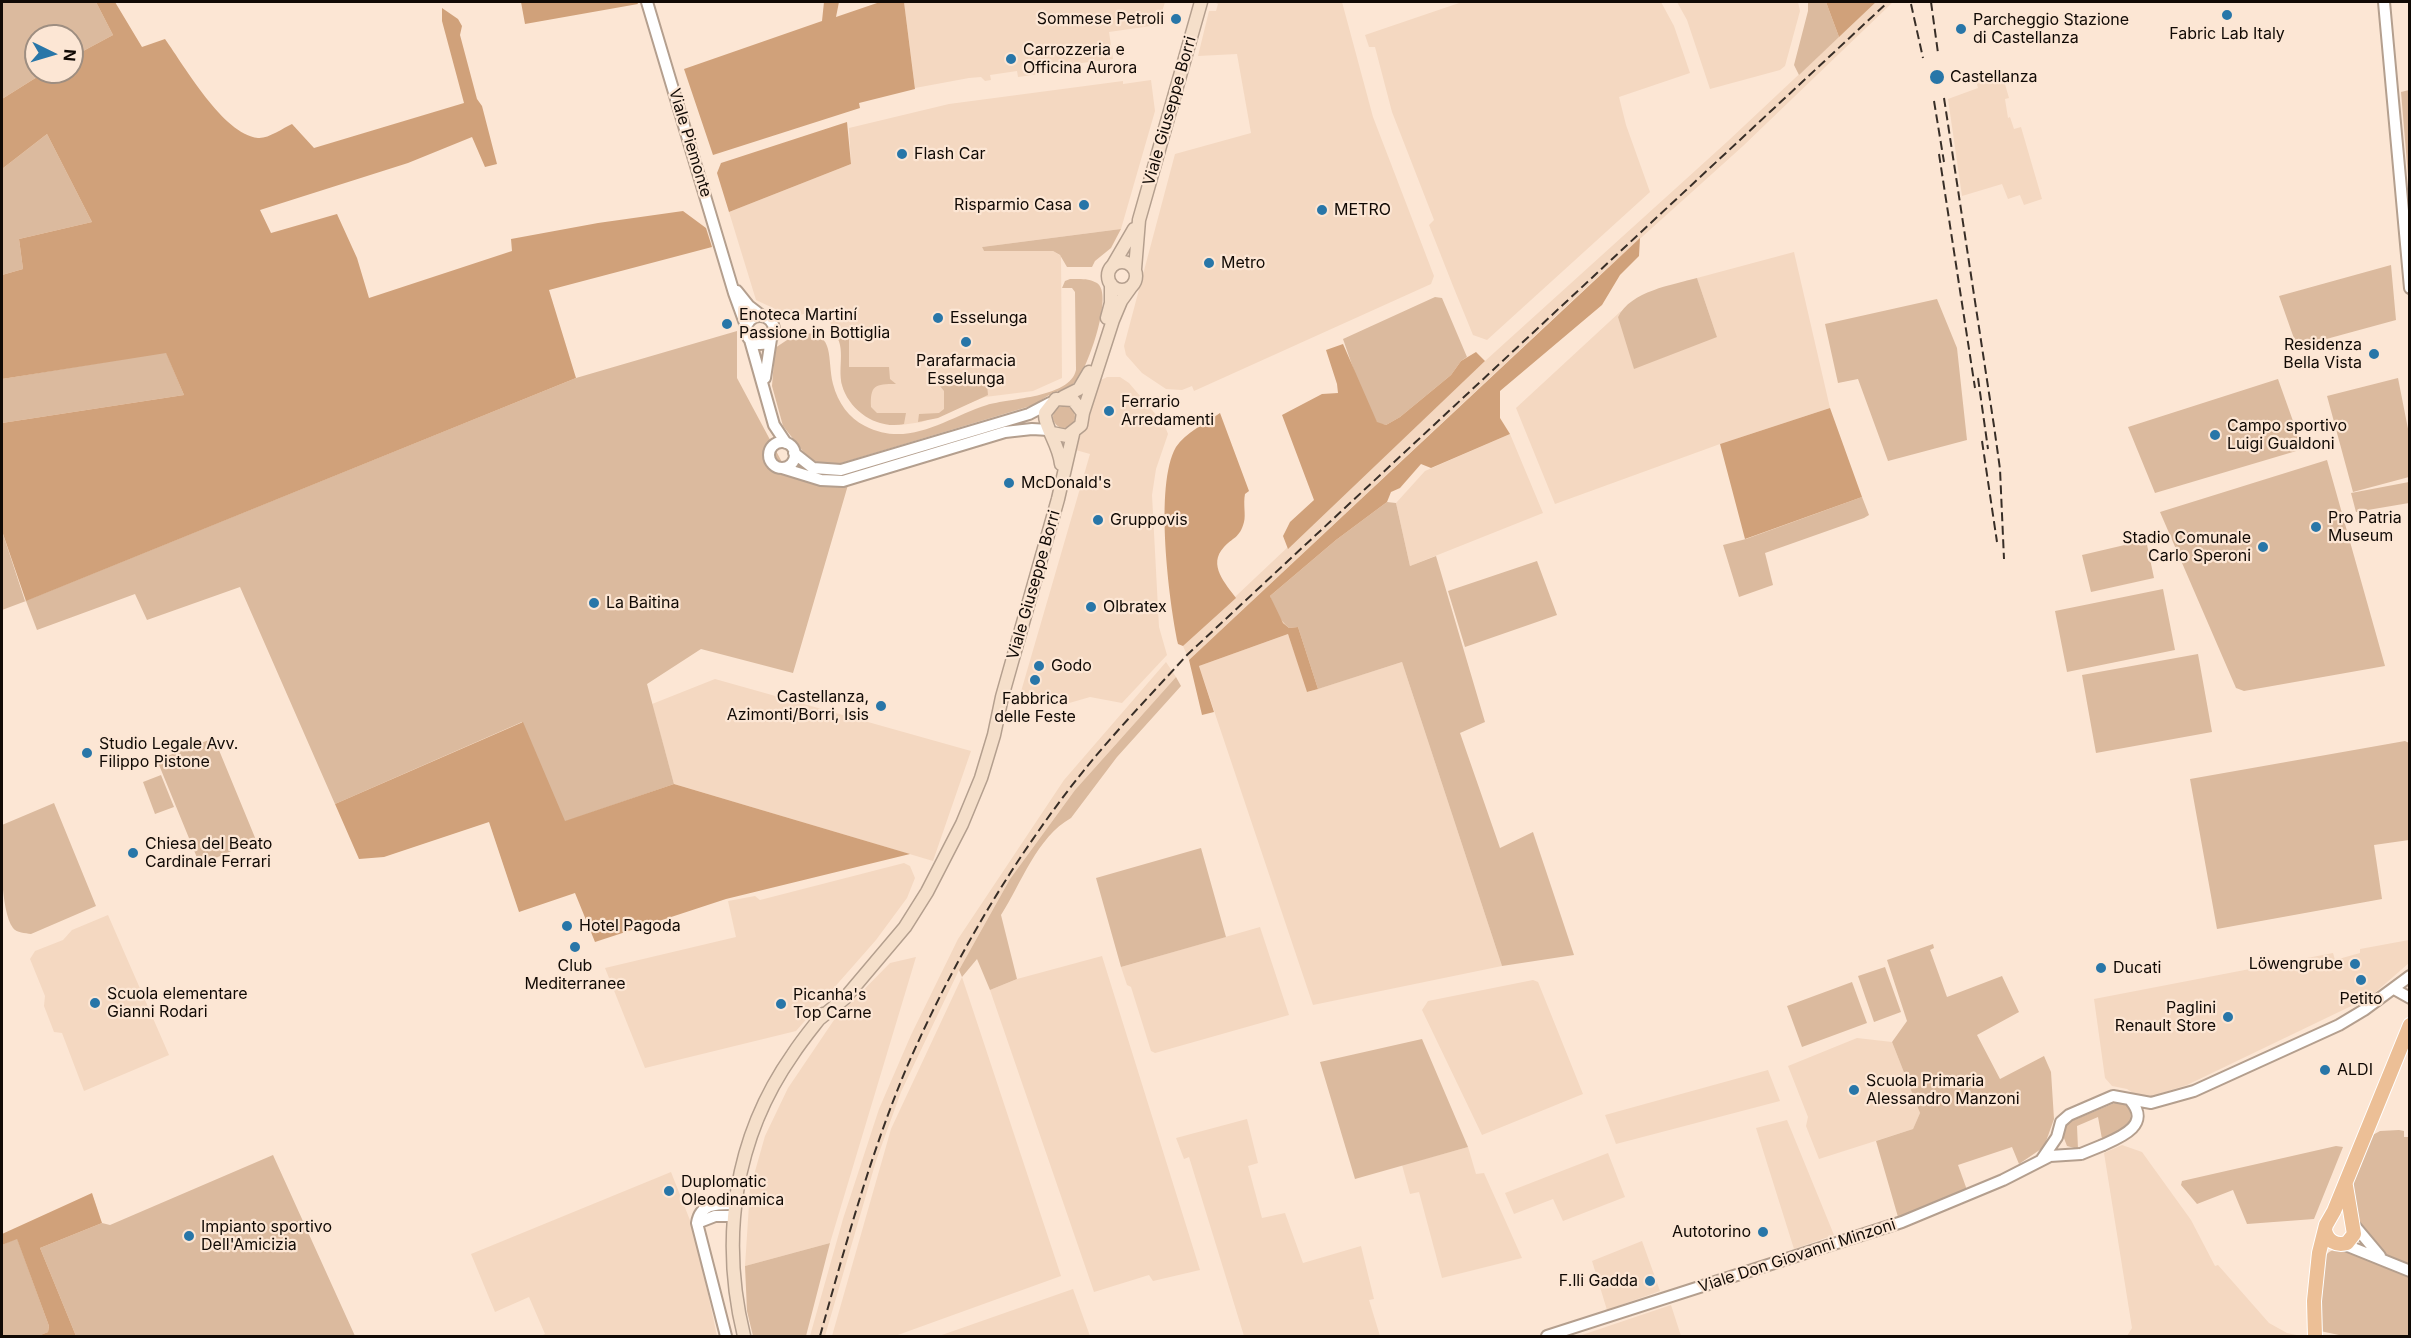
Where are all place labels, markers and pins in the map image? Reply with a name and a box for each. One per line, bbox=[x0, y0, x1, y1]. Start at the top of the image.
marker: Fabric Lab Italy bbox=[2220, 8, 2234, 22]
place label: Sommese Petroli bbox=[1037, 9, 1164, 29]
place label: Parcheggio Stazione di Castellanza bbox=[1973, 10, 2129, 48]
marker: Sommese Petroli bbox=[1169, 12, 1183, 26]
marker: Parcheggio Stazione di Castellanza bbox=[1954, 22, 1968, 36]
place label: Fabric Lab Italy bbox=[2169, 24, 2285, 44]
place label: Carrozzeria e Officina Aurora bbox=[1023, 40, 1137, 78]
marker: Carrozzeria e Officina Aurora bbox=[1004, 52, 1018, 66]
place label: Castellanza bbox=[1950, 67, 2038, 87]
marker: Castellanza bbox=[1928, 68, 1946, 86]
place label: Flash Car bbox=[914, 144, 985, 164]
marker: Flash Car bbox=[895, 147, 909, 161]
place label: Risparmio Casa bbox=[954, 195, 1072, 215]
marker: Risparmio Casa bbox=[1077, 198, 1091, 212]
place label: METRO bbox=[1334, 200, 1391, 220]
marker: METRO bbox=[1315, 203, 1329, 217]
place label: Metro bbox=[1221, 253, 1265, 273]
marker: Metro bbox=[1202, 256, 1216, 270]
place label: Enoteca Martiní Passione in Bottiglia bbox=[739, 305, 890, 343]
place label: Esselunga bbox=[950, 308, 1027, 328]
marker: Esselunga bbox=[931, 311, 945, 325]
marker: Enoteca Martiní Passione in Bottiglia bbox=[720, 317, 734, 331]
marker: Parafarmacia Esselunga bbox=[959, 335, 973, 349]
place label: Residenza Bella Vista bbox=[2283, 335, 2362, 373]
marker: Residenza Bella Vista bbox=[2367, 347, 2381, 361]
place label: Parafarmacia Esselunga bbox=[916, 351, 1016, 389]
place label: Ferrario Arredamenti bbox=[1121, 392, 1214, 430]
marker: Ferrario Arredamenti bbox=[1102, 404, 1116, 418]
place label: Campo sportivo Luigi Gualdoni bbox=[2227, 416, 2347, 454]
marker: Campo sportivo Luigi Gualdoni bbox=[2208, 428, 2222, 442]
place label: McDonald's bbox=[1021, 473, 1111, 493]
marker: McDonald's bbox=[1002, 476, 1016, 490]
place label: Pro Patria Museum bbox=[2328, 508, 2402, 546]
place label: Gruppovis bbox=[1110, 510, 1188, 530]
marker: Gruppovis bbox=[1091, 513, 1105, 527]
marker: Pro Patria Museum bbox=[2309, 520, 2323, 534]
place label: Stadio Comunale Carlo Speroni bbox=[2122, 528, 2251, 566]
marker: Stadio Comunale Carlo Speroni bbox=[2256, 540, 2270, 554]
place label: La Baitina bbox=[606, 593, 679, 613]
marker: La Baitina bbox=[587, 596, 601, 610]
place label: Olbratex bbox=[1103, 597, 1167, 617]
marker: Olbratex bbox=[1084, 600, 1098, 614]
place label: Godo bbox=[1051, 656, 1092, 676]
marker: Godo bbox=[1032, 659, 1046, 673]
marker: Fabbrica delle Feste bbox=[1028, 673, 1042, 687]
place label: Castellanza, Azimonti/Borri, Isis bbox=[727, 687, 869, 725]
place label: Fabbrica delle Feste bbox=[994, 689, 1076, 727]
marker: Castellanza, Azimonti/Borri, Isis bbox=[874, 699, 888, 713]
place label: Studio Legale Avv. Filippo Pistone bbox=[99, 734, 238, 772]
marker: Studio Legale Avv. Filippo Pistone bbox=[80, 746, 94, 760]
place label: Chiesa del Beato Cardinale Ferrari bbox=[145, 834, 272, 872]
marker: Chiesa del Beato Cardinale Ferrari bbox=[126, 846, 140, 860]
place label: Hotel Pagoda bbox=[579, 916, 681, 936]
marker: Hotel Pagoda bbox=[560, 919, 574, 933]
marker: Club Mediterranee bbox=[568, 940, 582, 954]
place label: Löwengrube bbox=[2249, 954, 2343, 974]
place label: Club Mediterranee bbox=[524, 956, 626, 994]
marker: Löwengrube bbox=[2348, 957, 2362, 971]
place label: Ducati bbox=[2113, 958, 2161, 978]
marker: Ducati bbox=[2094, 961, 2108, 975]
marker: Petito bbox=[2354, 973, 2368, 987]
place label: Scuola elementare Gianni Rodari bbox=[107, 984, 248, 1022]
place label: Picanha's Top Carne bbox=[793, 985, 872, 1023]
place label: Petito bbox=[2339, 989, 2383, 1009]
marker: Scuola elementare Gianni Rodari bbox=[88, 996, 102, 1010]
marker: Picanha's Top Carne bbox=[774, 997, 788, 1011]
place label: Paglini Renault Store bbox=[2115, 998, 2216, 1036]
marker: Paglini Renault Store bbox=[2221, 1010, 2235, 1024]
place label: ALDI bbox=[2337, 1060, 2373, 1080]
marker: ALDI bbox=[2318, 1063, 2332, 1077]
place label: Scuola Primaria Alessandro Manzoni bbox=[1866, 1071, 2020, 1109]
marker: Scuola Primaria Alessandro Manzoni bbox=[1847, 1083, 1861, 1097]
place label: Duplomatic Oleodinamica bbox=[681, 1172, 784, 1210]
marker: Duplomatic Oleodinamica bbox=[662, 1184, 676, 1198]
place label: Impianto sportivo Dell'Amicizia bbox=[201, 1217, 332, 1255]
place label: Autotorino bbox=[1672, 1222, 1751, 1242]
marker: Autotorino bbox=[1756, 1225, 1770, 1239]
marker: Impianto sportivo Dell'Amicizia bbox=[182, 1229, 196, 1243]
place label: F.lli Gadda bbox=[1559, 1271, 1638, 1291]
marker: F.lli Gadda bbox=[1643, 1274, 1657, 1288]

